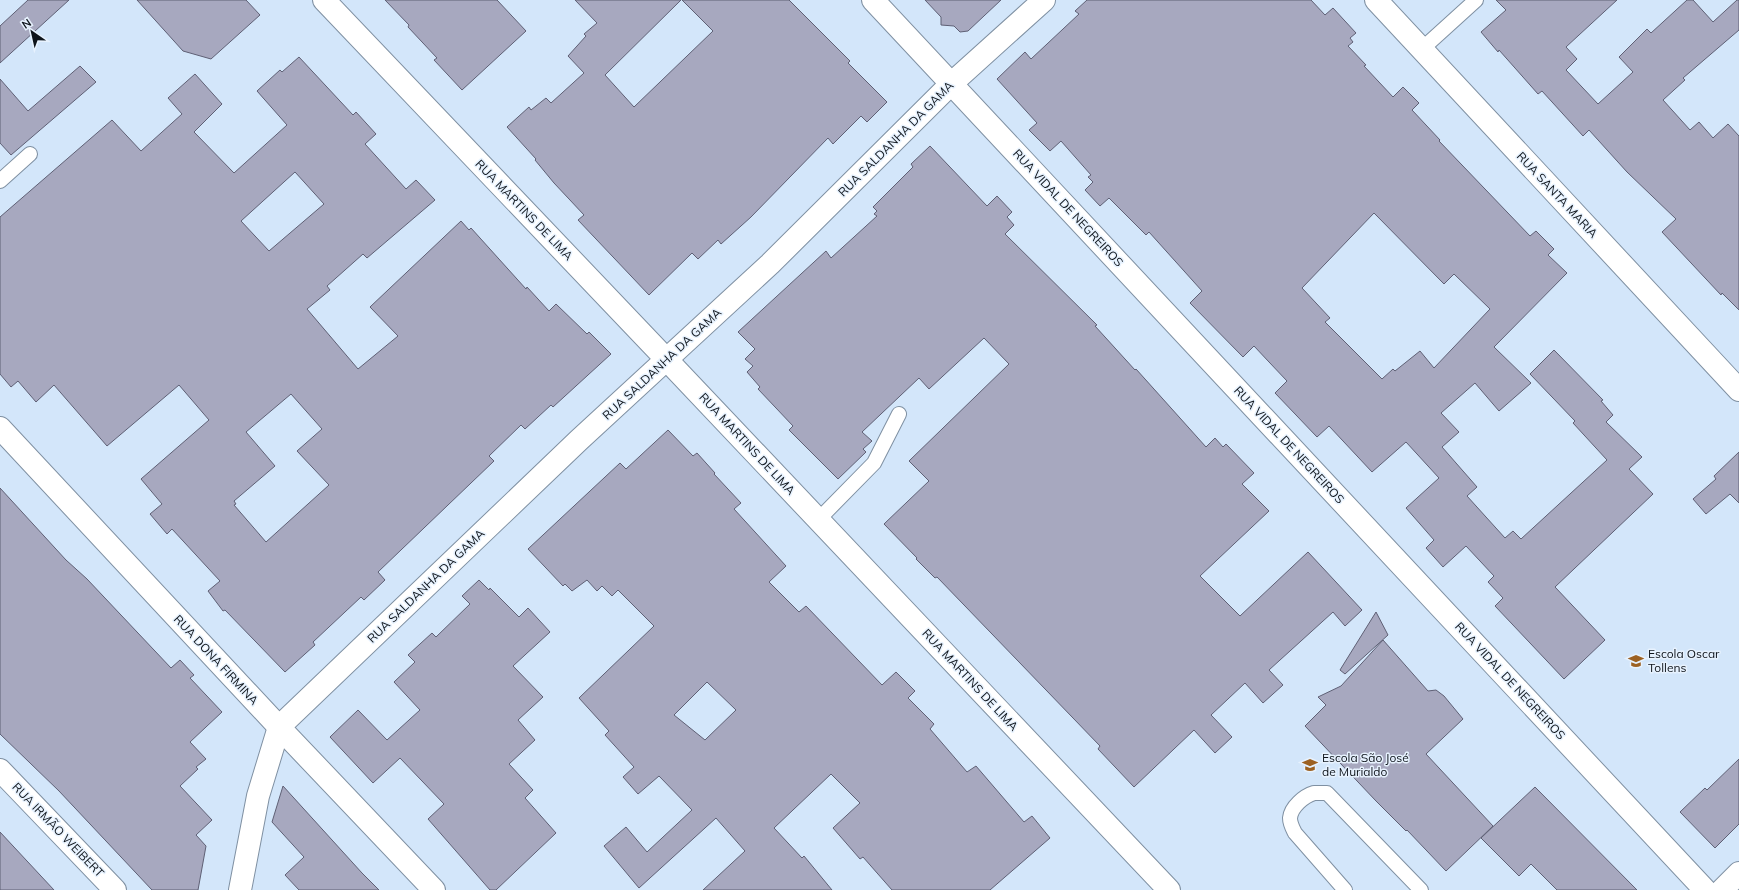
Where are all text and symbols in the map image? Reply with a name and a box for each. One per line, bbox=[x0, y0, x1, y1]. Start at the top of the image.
north arrow bbox=[12, 12, 52, 52]
text: N bbox=[19, 16, 34, 32]
street label: RUA SALDANHA DA GAMA bbox=[835, 78, 957, 199]
street label: RUA VIDAL DE NEGREIROS bbox=[1010, 146, 1127, 269]
street label: RUA SANTA MARIA bbox=[1514, 149, 1601, 241]
street label: RUA MARTINS DE LIMA bbox=[472, 156, 576, 263]
street label: RUA SALDANHA DA GAMA bbox=[599, 304, 724, 423]
street label: RUA VIDAL DE NEGREIROS bbox=[1231, 383, 1348, 506]
street label: RUA MARTINS DE LIMA bbox=[696, 390, 799, 498]
street label: RUA SALDANHA DA GAMA bbox=[364, 526, 487, 646]
street label: RUA DONA FIRMINA bbox=[171, 612, 262, 708]
street label: RUA VIDAL DE NEGREIROS bbox=[1452, 619, 1569, 742]
street label: RUA MARTINS DE LIMA bbox=[919, 626, 1022, 734]
place label: Escola Oscar Tollens bbox=[1648, 646, 1720, 675]
school or university icon: Escola Oscar Tollens bbox=[1627, 652, 1645, 670]
place label: Escola São José de Murialdo bbox=[1322, 750, 1409, 779]
school or university icon: Escola São José de Murialdo bbox=[1301, 756, 1319, 774]
street label: RUA IRMÃO WEIBERT bbox=[9, 779, 108, 881]

